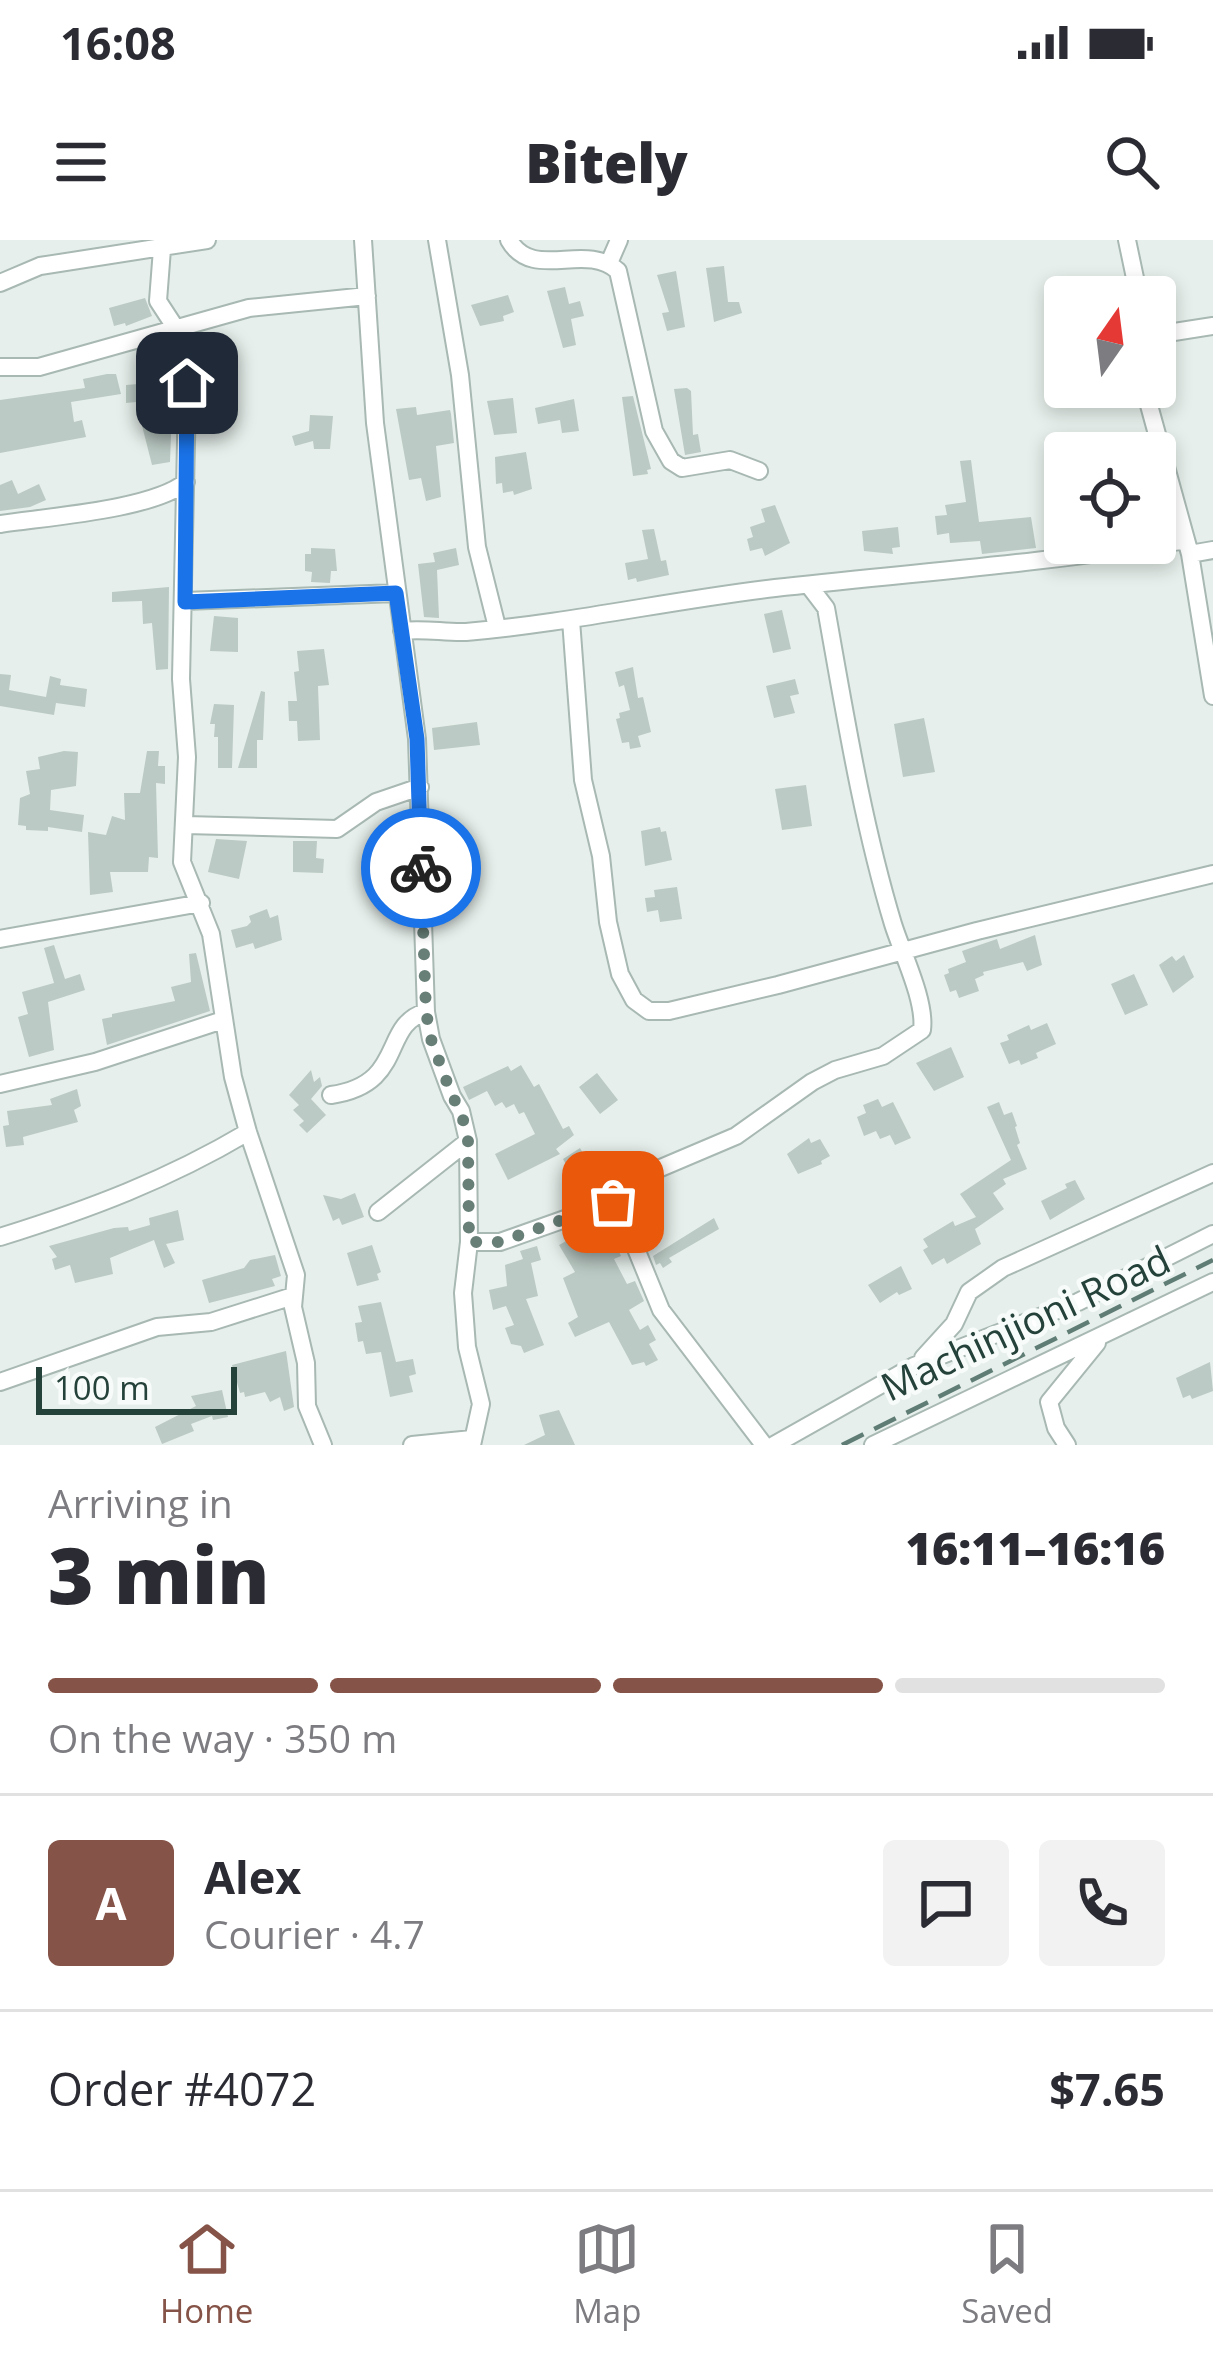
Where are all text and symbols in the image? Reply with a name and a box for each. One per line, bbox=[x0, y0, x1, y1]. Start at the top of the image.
text: 16:08 bbox=[60, 12, 176, 73]
text: Bitely bbox=[525, 125, 688, 199]
icon: menu bbox=[48, 129, 114, 195]
icon: search bbox=[1099, 129, 1165, 195]
north arrow bbox=[1044, 276, 1176, 408]
map controls bbox=[1044, 276, 1176, 564]
pin bbox=[136, 332, 238, 434]
icon: home bbox=[154, 350, 220, 416]
button: locate bbox=[1044, 432, 1176, 564]
courier bbox=[361, 808, 481, 928]
icon: bike bbox=[388, 835, 454, 901]
pin bbox=[562, 1151, 664, 1253]
icon: bag bbox=[580, 1169, 646, 1235]
street label: Machinjioni Road bbox=[872, 1232, 1178, 1412]
scale bar bbox=[36, 1361, 237, 1414]
text: 100 m bbox=[54, 1365, 150, 1410]
text: Arriving in bbox=[48, 1476, 233, 1529]
text: 16:11–16:16 bbox=[906, 1517, 1165, 1578]
text: 3 min bbox=[48, 1521, 270, 1627]
text: On the way · 350 m bbox=[48, 1711, 397, 1764]
button: chat bbox=[883, 1840, 1009, 1966]
button: phone bbox=[1039, 1840, 1165, 1966]
text: Alex bbox=[204, 1846, 301, 1907]
text: A bbox=[95, 1872, 127, 1933]
text: Courier · 4.7 bbox=[204, 1907, 425, 1960]
text: Order #4072 bbox=[48, 2058, 316, 2119]
text: $7.65 bbox=[1049, 2058, 1165, 2119]
tab: Home bbox=[160, 2216, 253, 2333]
tab: Map bbox=[573, 2216, 641, 2333]
tab: Saved bbox=[961, 2216, 1053, 2333]

